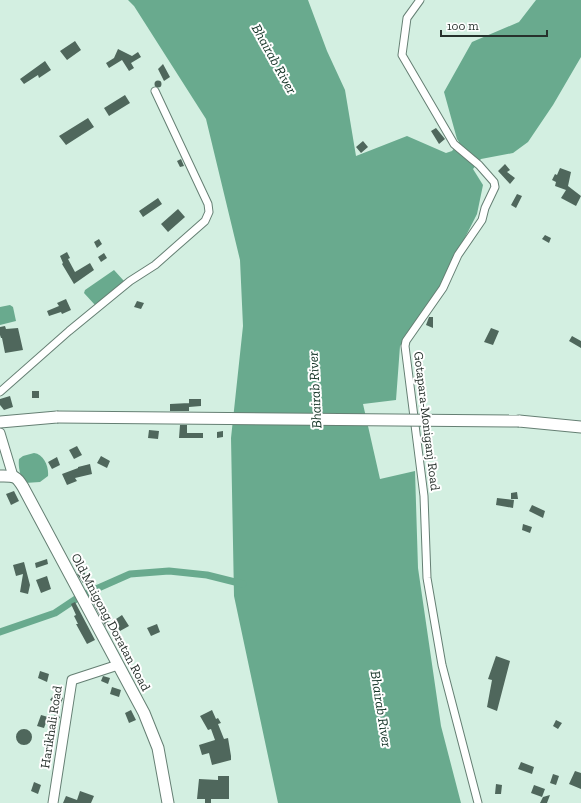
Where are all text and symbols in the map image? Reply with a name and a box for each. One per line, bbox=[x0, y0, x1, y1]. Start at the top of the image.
scale bar bbox=[441, 12, 547, 38]
text: 100 m bbox=[447, 19, 479, 33]
water label: Bhairab River bbox=[248, 21, 300, 97]
water label: Bhairab River bbox=[304, 351, 326, 429]
street label: Gotapara-Moniganj Road bbox=[410, 351, 443, 491]
street label: Old Mnigong Doratan Road bbox=[68, 551, 154, 693]
water label: Bhairab River bbox=[367, 670, 395, 749]
street label: Harikhali Road bbox=[37, 685, 65, 769]

